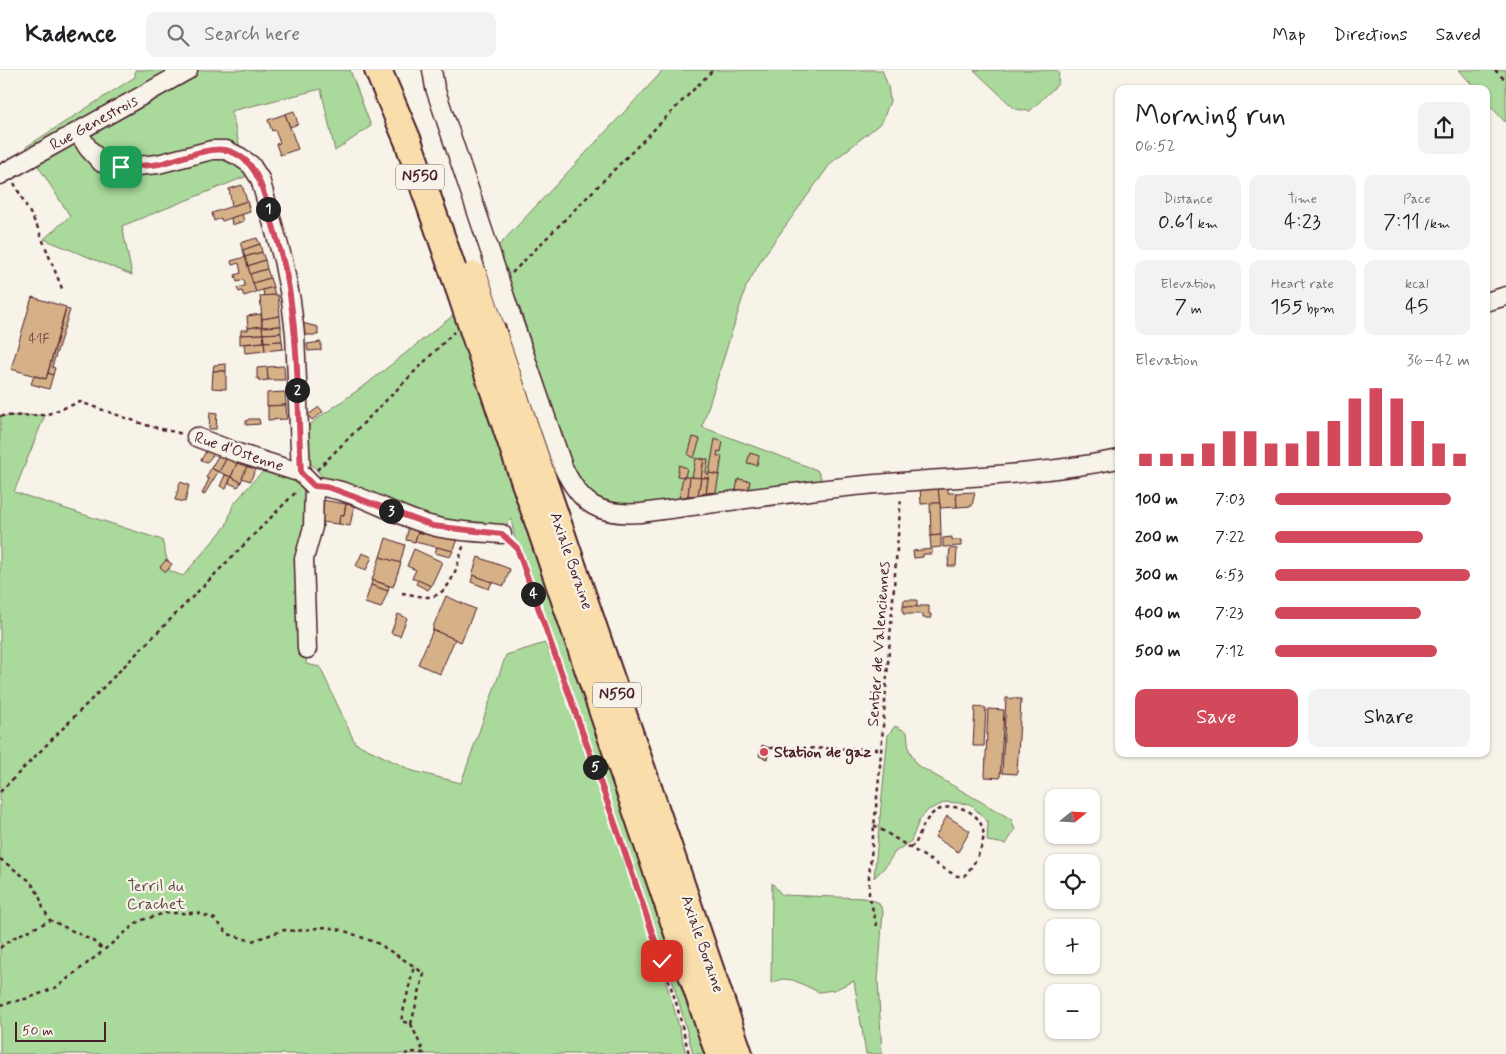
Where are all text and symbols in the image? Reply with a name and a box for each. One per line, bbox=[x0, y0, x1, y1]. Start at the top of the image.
search box bbox=[146, 12, 496, 57]
text: Kadence bbox=[25, 19, 116, 50]
icon: search bbox=[164, 21, 192, 49]
text: Search here bbox=[204, 22, 300, 47]
text: Map bbox=[1273, 23, 1306, 47]
text: Directions bbox=[1334, 23, 1408, 47]
text: Saved bbox=[1436, 23, 1481, 47]
street label: Rue Genestrois bbox=[46, 90, 142, 156]
text: Morning run bbox=[1135, 98, 1286, 135]
button: share bbox=[1418, 102, 1470, 154]
text: 06:52 bbox=[1135, 136, 1175, 157]
pin bbox=[100, 146, 142, 188]
icon: arrive bbox=[107, 153, 135, 181]
road number: N550 bbox=[396, 164, 444, 190]
text: Distance bbox=[1164, 190, 1213, 208]
text: Time bbox=[1288, 190, 1317, 208]
text: Pace bbox=[1403, 190, 1431, 208]
pin: 1 bbox=[256, 196, 280, 222]
text: 1 bbox=[265, 200, 272, 218]
text: 0.61 bbox=[1158, 208, 1194, 236]
text: 4:23 bbox=[1284, 208, 1321, 236]
text: 7:11 bbox=[1383, 208, 1420, 236]
text: km bbox=[1194, 215, 1218, 233]
text: /km bbox=[1420, 215, 1450, 233]
text: Elevation bbox=[1161, 275, 1216, 293]
text: Heart rate bbox=[1271, 275, 1334, 293]
text: kcal bbox=[1405, 275, 1429, 293]
text: 7 bbox=[1174, 293, 1187, 321]
text: 155 bbox=[1270, 293, 1303, 321]
text: 45 bbox=[1405, 293, 1429, 321]
text: m bbox=[1187, 300, 1202, 318]
text: bpm bbox=[1303, 300, 1335, 318]
house number: 41F bbox=[28, 330, 50, 348]
text: Elevation bbox=[1135, 350, 1198, 371]
text: 36–42 m bbox=[1407, 350, 1470, 371]
pin: 2 bbox=[284, 378, 310, 402]
text: 2 bbox=[294, 381, 301, 399]
street label: Rue d'Ostenne bbox=[192, 427, 286, 477]
text: 100 m bbox=[1135, 489, 1178, 510]
text: 7:03 bbox=[1215, 489, 1245, 510]
pin: 3 bbox=[378, 498, 404, 524]
text: 3 bbox=[388, 502, 395, 520]
street label: Axiale Boraine bbox=[544, 509, 598, 613]
text: 200 m bbox=[1135, 527, 1179, 548]
text: 7:22 bbox=[1215, 527, 1245, 548]
street label: Sentier de Valenciennes bbox=[863, 561, 895, 727]
text: 300 m bbox=[1135, 565, 1178, 586]
text: 6:53 bbox=[1215, 565, 1244, 586]
pin: 4 bbox=[520, 582, 546, 606]
text: 4 bbox=[529, 585, 538, 603]
text: 400 m bbox=[1135, 603, 1180, 624]
text: 7:23 bbox=[1215, 603, 1244, 624]
text: 500 m bbox=[1135, 641, 1180, 662]
text: 7:12 bbox=[1215, 641, 1245, 662]
road number: N550 bbox=[593, 682, 641, 708]
button: Save bbox=[1135, 689, 1298, 747]
button: Share bbox=[1308, 689, 1470, 747]
place label: Station de gaz bbox=[774, 742, 871, 765]
marker: Station de gaz bbox=[758, 746, 770, 758]
pin: 5 bbox=[582, 754, 608, 780]
text: 5 bbox=[591, 758, 600, 776]
north arrow bbox=[1045, 789, 1100, 844]
map controls bbox=[1045, 789, 1100, 1039]
button: locate bbox=[1045, 854, 1100, 909]
park label: Terril du Crachet bbox=[127, 876, 186, 915]
street label: Axiale Boraine bbox=[675, 892, 729, 996]
button: + bbox=[1045, 919, 1100, 974]
pin bbox=[641, 940, 683, 982]
icon: check bbox=[648, 947, 676, 975]
button: − bbox=[1045, 984, 1100, 1039]
scale bar bbox=[15, 1019, 106, 1042]
text: 50 m bbox=[22, 1022, 53, 1040]

